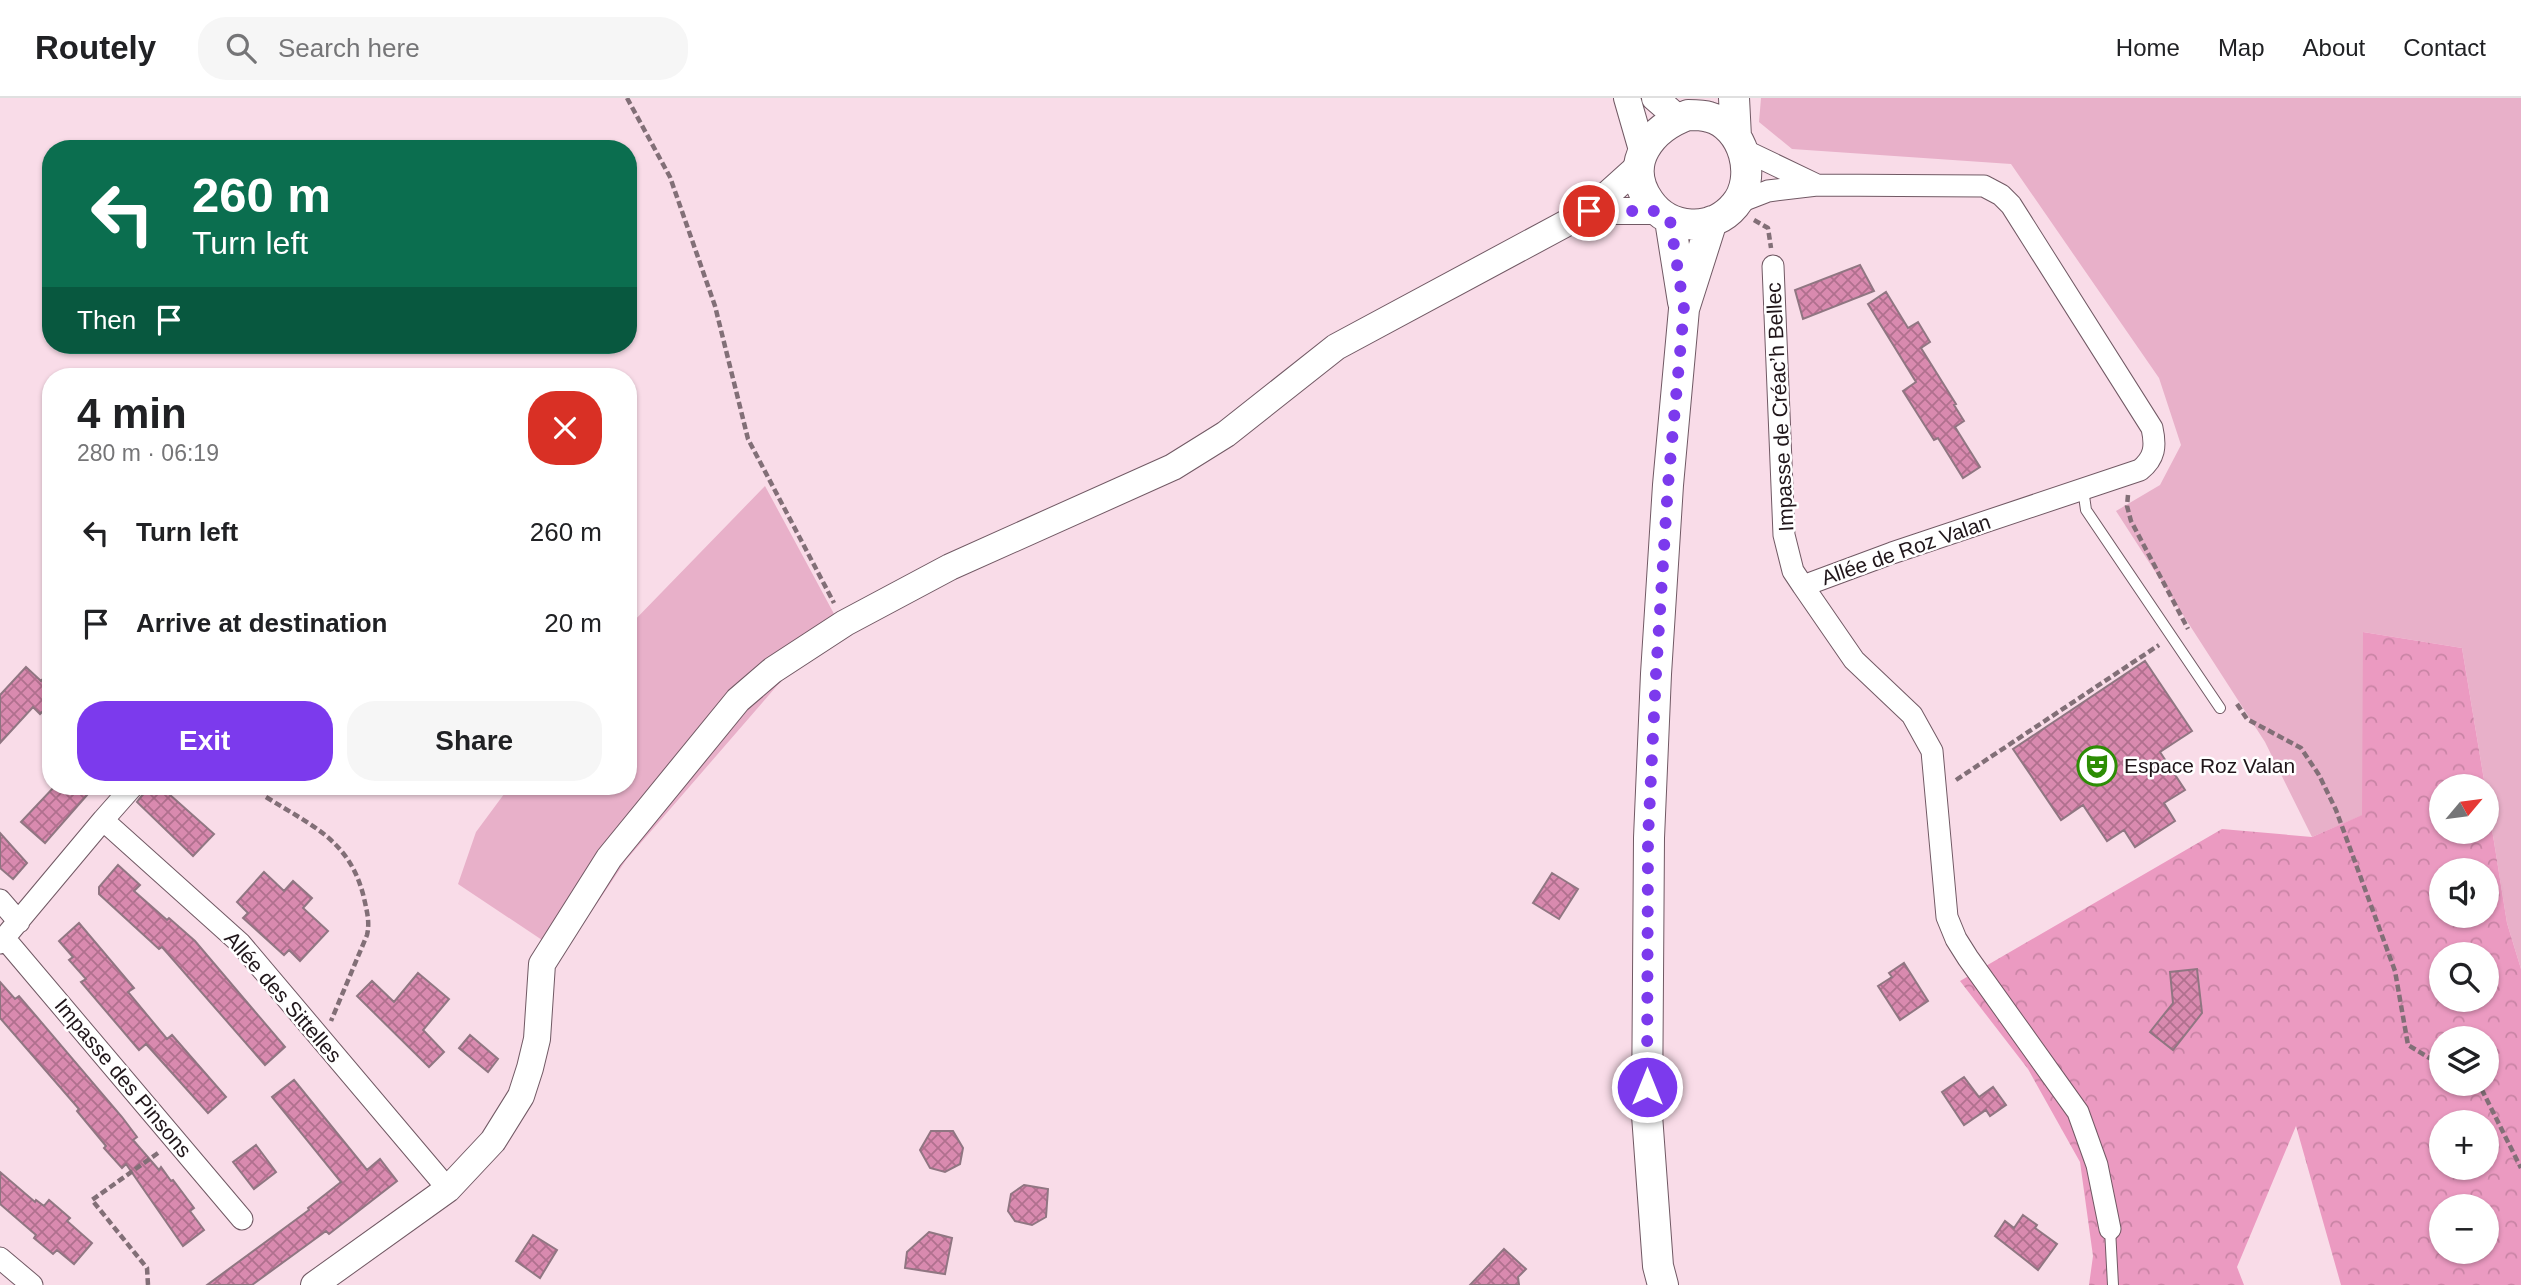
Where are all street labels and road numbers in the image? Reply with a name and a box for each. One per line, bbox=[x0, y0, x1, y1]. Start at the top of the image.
street label: Impasse de Créac’h Bellec bbox=[1761, 282, 1798, 532]
street label: Allée de Roz Valan bbox=[1818, 510, 1993, 589]
street label: Allée des Sittelles bbox=[220, 927, 346, 1067]
street label: Impasse des Pinsons bbox=[50, 994, 196, 1162]

